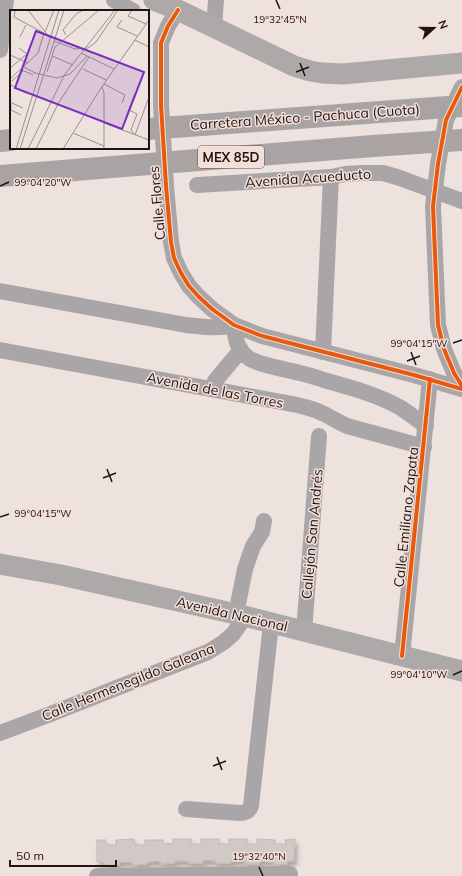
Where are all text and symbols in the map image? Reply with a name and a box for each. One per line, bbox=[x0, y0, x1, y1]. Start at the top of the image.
north arrow bbox=[414, 8, 454, 48]
inset map bbox=[10, 10, 149, 149]
text: 19°32'45"N bbox=[253, 13, 307, 26]
text: N bbox=[435, 18, 451, 31]
street label: Carretera México - Pachuca (Cuota) bbox=[190, 100, 420, 134]
road number: MEX 85D bbox=[198, 146, 264, 168]
street label: Calle Flores bbox=[145, 165, 169, 241]
street label: Avenida Acueducto bbox=[245, 165, 371, 191]
text: 99°04'20"W bbox=[15, 176, 71, 189]
text: 99°04'15"W bbox=[391, 337, 447, 350]
street label: Avenida de las Torres bbox=[145, 368, 285, 412]
street label: Calle Emiliano Zapata bbox=[390, 446, 422, 588]
street label: Callejón San Andrés bbox=[297, 468, 327, 600]
text: 99°04'15"W bbox=[15, 507, 71, 520]
street label: Avenida Nacional bbox=[174, 592, 290, 636]
street label: Calle Hermenegildo Galeana bbox=[39, 639, 217, 725]
text: 99°04'10"W bbox=[391, 668, 447, 681]
scale bar bbox=[10, 842, 116, 868]
text: 50 m bbox=[16, 848, 44, 863]
text: 19°32'40"N bbox=[232, 850, 286, 863]

